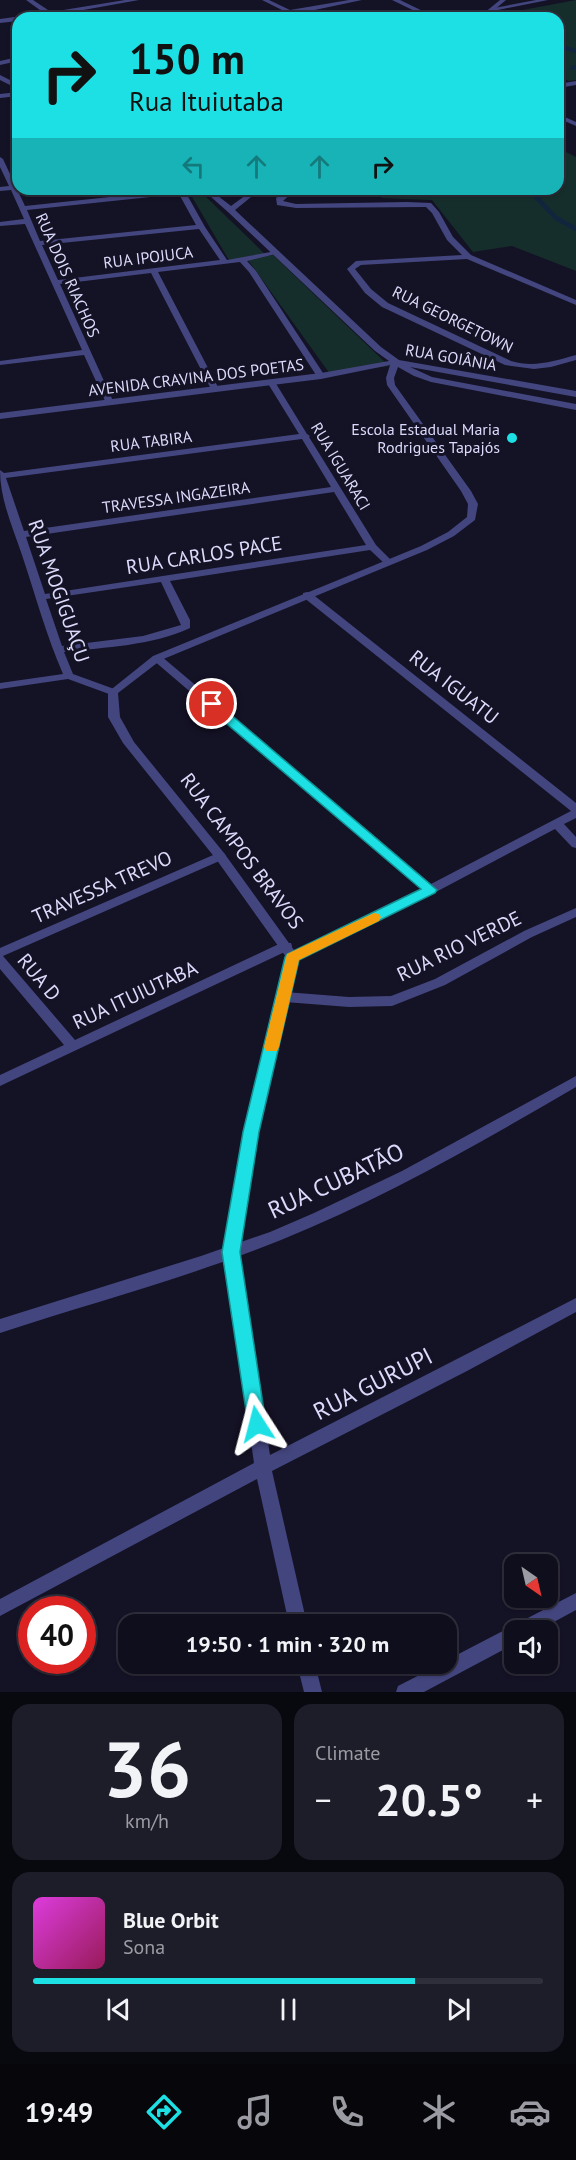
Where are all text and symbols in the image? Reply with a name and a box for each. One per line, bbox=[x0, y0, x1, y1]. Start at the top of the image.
text: 150 m bbox=[129, 31, 245, 86]
icon: right bbox=[30, 36, 108, 114]
text: Rua Ituiutaba bbox=[129, 84, 284, 118]
icon: left bbox=[177, 150, 210, 183]
icon: ahead bbox=[240, 150, 273, 183]
icon: ahead bbox=[303, 150, 336, 183]
icon: right bbox=[366, 150, 399, 183]
street label: RUA DOIS RIACHOS bbox=[32, 210, 104, 340]
street label: RUA IPOJUCA bbox=[102, 241, 195, 272]
street label: RUA GEORGETOWN bbox=[389, 281, 517, 357]
street label: RUA GOIÂNIA bbox=[404, 339, 499, 375]
street label: AVENIDA CRAVINA DOS POETAS bbox=[87, 354, 305, 400]
street label: RUA IGUARACI bbox=[307, 418, 375, 514]
place label: Escola Estadual Maria Rodrigues Tapajós bbox=[351, 419, 500, 457]
street label: RUA TABIRA bbox=[109, 426, 194, 456]
marker: Escola Estadual Maria Rodrigues Tapajós bbox=[505, 431, 519, 445]
street label: TRAVESSA INGAZEIRA bbox=[101, 477, 252, 517]
street label: RUA MOGIGUAÇU bbox=[22, 516, 96, 666]
street label: RUA CARLOS PACE bbox=[124, 530, 284, 580]
street label: RUA IGUATU bbox=[404, 644, 504, 730]
pin bbox=[186, 678, 237, 729]
icon: arrive bbox=[195, 687, 228, 720]
street label: RUA CAMPOS BRAVOS bbox=[175, 768, 309, 934]
street label: TRAVESSA TREVO bbox=[28, 845, 176, 929]
street label: RUA RIO VERDE bbox=[393, 905, 525, 987]
street label: RUA D bbox=[12, 948, 66, 1006]
street label: RUA ITUIUTABA bbox=[68, 955, 202, 1035]
street label: RUA CUBATÃO bbox=[263, 1135, 409, 1226]
street label: RUA GURUPI bbox=[308, 1340, 438, 1427]
position arrow bbox=[225, 1392, 289, 1456]
north arrow bbox=[504, 1554, 558, 1608]
map controls bbox=[504, 1554, 558, 1674]
speed limit sign: 40 bbox=[18, 1596, 96, 1674]
button: sound bbox=[504, 1620, 558, 1674]
text: 19:50 · 1 min · 320 m bbox=[186, 1630, 389, 1658]
text: 36 bbox=[103, 1718, 191, 1819]
text: Climate bbox=[315, 1740, 381, 1766]
text: 20.5° bbox=[375, 1770, 483, 1828]
text: − bbox=[315, 1778, 332, 1821]
text: + bbox=[526, 1778, 543, 1821]
text: km/h bbox=[125, 1808, 169, 1834]
text: Blue Orbit bbox=[123, 1906, 219, 1934]
text: Sona bbox=[123, 1934, 165, 1960]
icon: previous bbox=[102, 1993, 135, 2026]
icon: pause bbox=[272, 1993, 305, 2026]
icon: next bbox=[442, 1993, 475, 2026]
icon: directions bbox=[143, 2091, 185, 2133]
icon: music bbox=[234, 2091, 276, 2133]
icon: phone bbox=[326, 2091, 368, 2133]
icon: climate bbox=[418, 2091, 460, 2133]
icon: car bbox=[509, 2091, 551, 2133]
text: 19:49 bbox=[25, 2095, 93, 2129]

